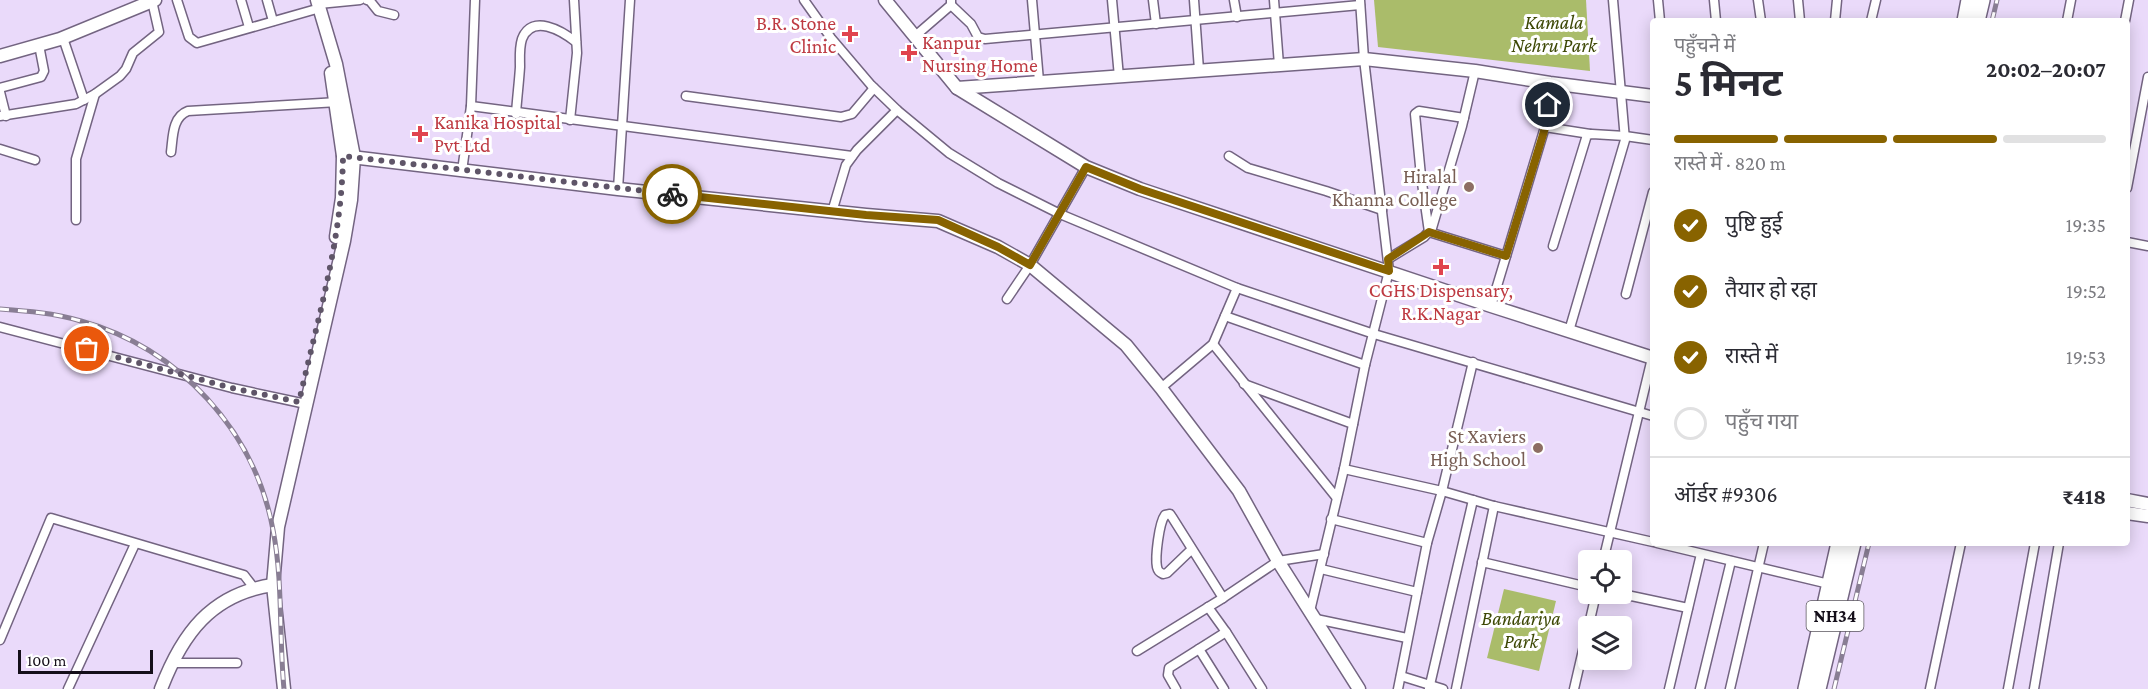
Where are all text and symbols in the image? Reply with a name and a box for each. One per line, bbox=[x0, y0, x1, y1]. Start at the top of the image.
park label: Kamala Nehru Park bbox=[1511, 11, 1598, 56]
place label: B.R. Stone Clinic bbox=[756, 12, 837, 57]
marker: B.R. Stone Clinic bbox=[841, 25, 859, 43]
place label: Kanpur Nursing Home bbox=[922, 31, 1038, 77]
text: पहुँचने में bbox=[1674, 34, 1736, 56]
marker: Kanpur Nursing Home bbox=[900, 44, 918, 62]
text: 20:02–20:07 bbox=[1986, 57, 2106, 82]
text: 5 मिनट bbox=[1674, 61, 1782, 104]
pin bbox=[1522, 79, 1573, 130]
icon: home bbox=[1531, 88, 1564, 121]
place label: Kanika Hospital Pvt Ltd bbox=[434, 111, 561, 156]
marker: Kanika Hospital Pvt Ltd bbox=[411, 125, 429, 143]
text: रास्ते में · 820 m bbox=[1674, 152, 1786, 174]
courier bbox=[642, 164, 702, 224]
place label: Hiralal Khanna College bbox=[1332, 165, 1457, 211]
icon: bike bbox=[656, 178, 689, 211]
marker: Hiralal Khanna College bbox=[1462, 180, 1476, 194]
icon: check bbox=[1674, 209, 1707, 242]
text: पुष्टि हुई bbox=[1725, 211, 1783, 236]
text: 19:35 bbox=[2066, 214, 2106, 236]
marker: CGHS Dispensary, R.K.Nagar bbox=[1432, 258, 1450, 276]
icon: check bbox=[1674, 275, 1707, 308]
text: तैयार हो रहा bbox=[1725, 277, 1817, 302]
place label: CGHS Dispensary, R.K.Nagar bbox=[1369, 279, 1513, 325]
text: 19:52 bbox=[2066, 280, 2106, 302]
pin bbox=[61, 323, 112, 374]
icon: bag bbox=[70, 332, 103, 365]
icon: check bbox=[1674, 341, 1707, 374]
text: रास्ते में bbox=[1725, 343, 1778, 368]
text: 19:53 bbox=[2066, 346, 2106, 368]
text: पहुँच गया bbox=[1725, 409, 1798, 434]
place label: St Xaviers High School bbox=[1430, 425, 1526, 471]
marker: St Xaviers High School bbox=[1531, 441, 1545, 455]
text: ऑर्डर #9306 bbox=[1674, 482, 1778, 507]
text: ₹418 bbox=[2062, 484, 2106, 509]
map controls bbox=[1578, 550, 1632, 670]
button: locate bbox=[1578, 550, 1632, 604]
road number: NH34 bbox=[1806, 601, 1864, 631]
park label: Bandariya Park bbox=[1481, 607, 1561, 652]
button: layers bbox=[1578, 616, 1632, 670]
scale bar bbox=[18, 647, 153, 674]
text: 100 m bbox=[27, 652, 66, 669]

